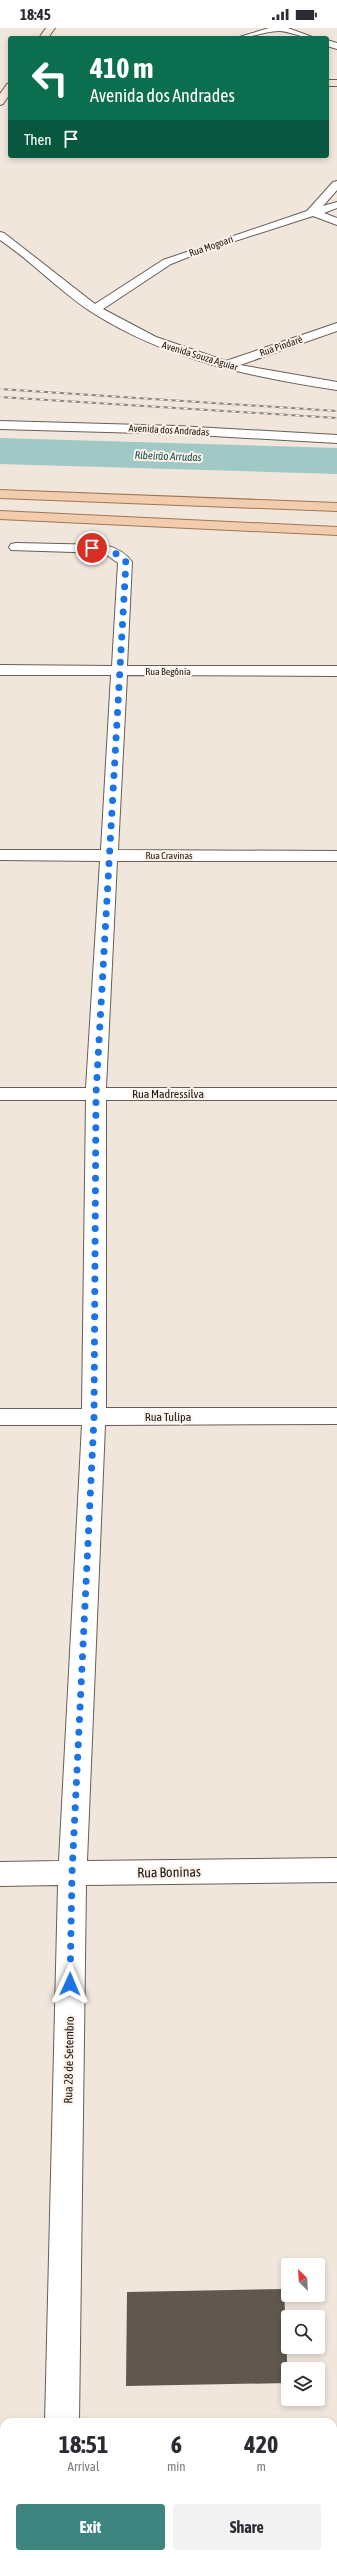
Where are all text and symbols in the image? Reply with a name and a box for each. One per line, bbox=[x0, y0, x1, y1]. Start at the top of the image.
text: 18:45 bbox=[20, 6, 51, 23]
icon: left bbox=[24, 52, 76, 104]
text: 410 m bbox=[90, 52, 153, 84]
text: Avenida dos Andrades bbox=[90, 85, 235, 106]
icon: arrive bbox=[60, 128, 82, 150]
text: Then bbox=[24, 131, 52, 148]
street label: Rua Mogoari bbox=[187, 233, 235, 259]
street label: Rua Pindaré bbox=[258, 333, 304, 358]
street label: Avenida Souza Aguiar bbox=[161, 339, 240, 373]
street label: Avenida dos Andradas bbox=[129, 422, 210, 438]
water label: Ribeirão Arrudas bbox=[134, 449, 202, 463]
pin bbox=[75, 531, 109, 565]
icon: arrive bbox=[81, 537, 103, 559]
street label: Rua Begônia bbox=[145, 666, 191, 677]
street label: Rua Cravinas bbox=[145, 850, 193, 861]
street label: Rua Madressilva bbox=[132, 1087, 204, 1101]
street label: Rua Tulipa bbox=[145, 1410, 191, 1424]
street label: Rua Boninas bbox=[137, 1863, 201, 1881]
position arrow bbox=[49, 1963, 91, 2005]
street label: Rua 28 de Setembro bbox=[61, 2016, 77, 2104]
north arrow bbox=[281, 2258, 325, 2302]
map controls bbox=[281, 2258, 325, 2406]
button: search bbox=[281, 2310, 325, 2354]
button: layers bbox=[281, 2362, 325, 2406]
text: 18:51 bbox=[59, 2431, 108, 2458]
text: 6 bbox=[171, 2431, 182, 2458]
text: 420 bbox=[244, 2431, 278, 2458]
text: Arrival bbox=[68, 2459, 99, 2474]
text: min bbox=[167, 2459, 186, 2474]
text: m bbox=[257, 2459, 266, 2474]
button: Exit bbox=[16, 2504, 165, 2550]
button: Share bbox=[173, 2504, 321, 2550]

